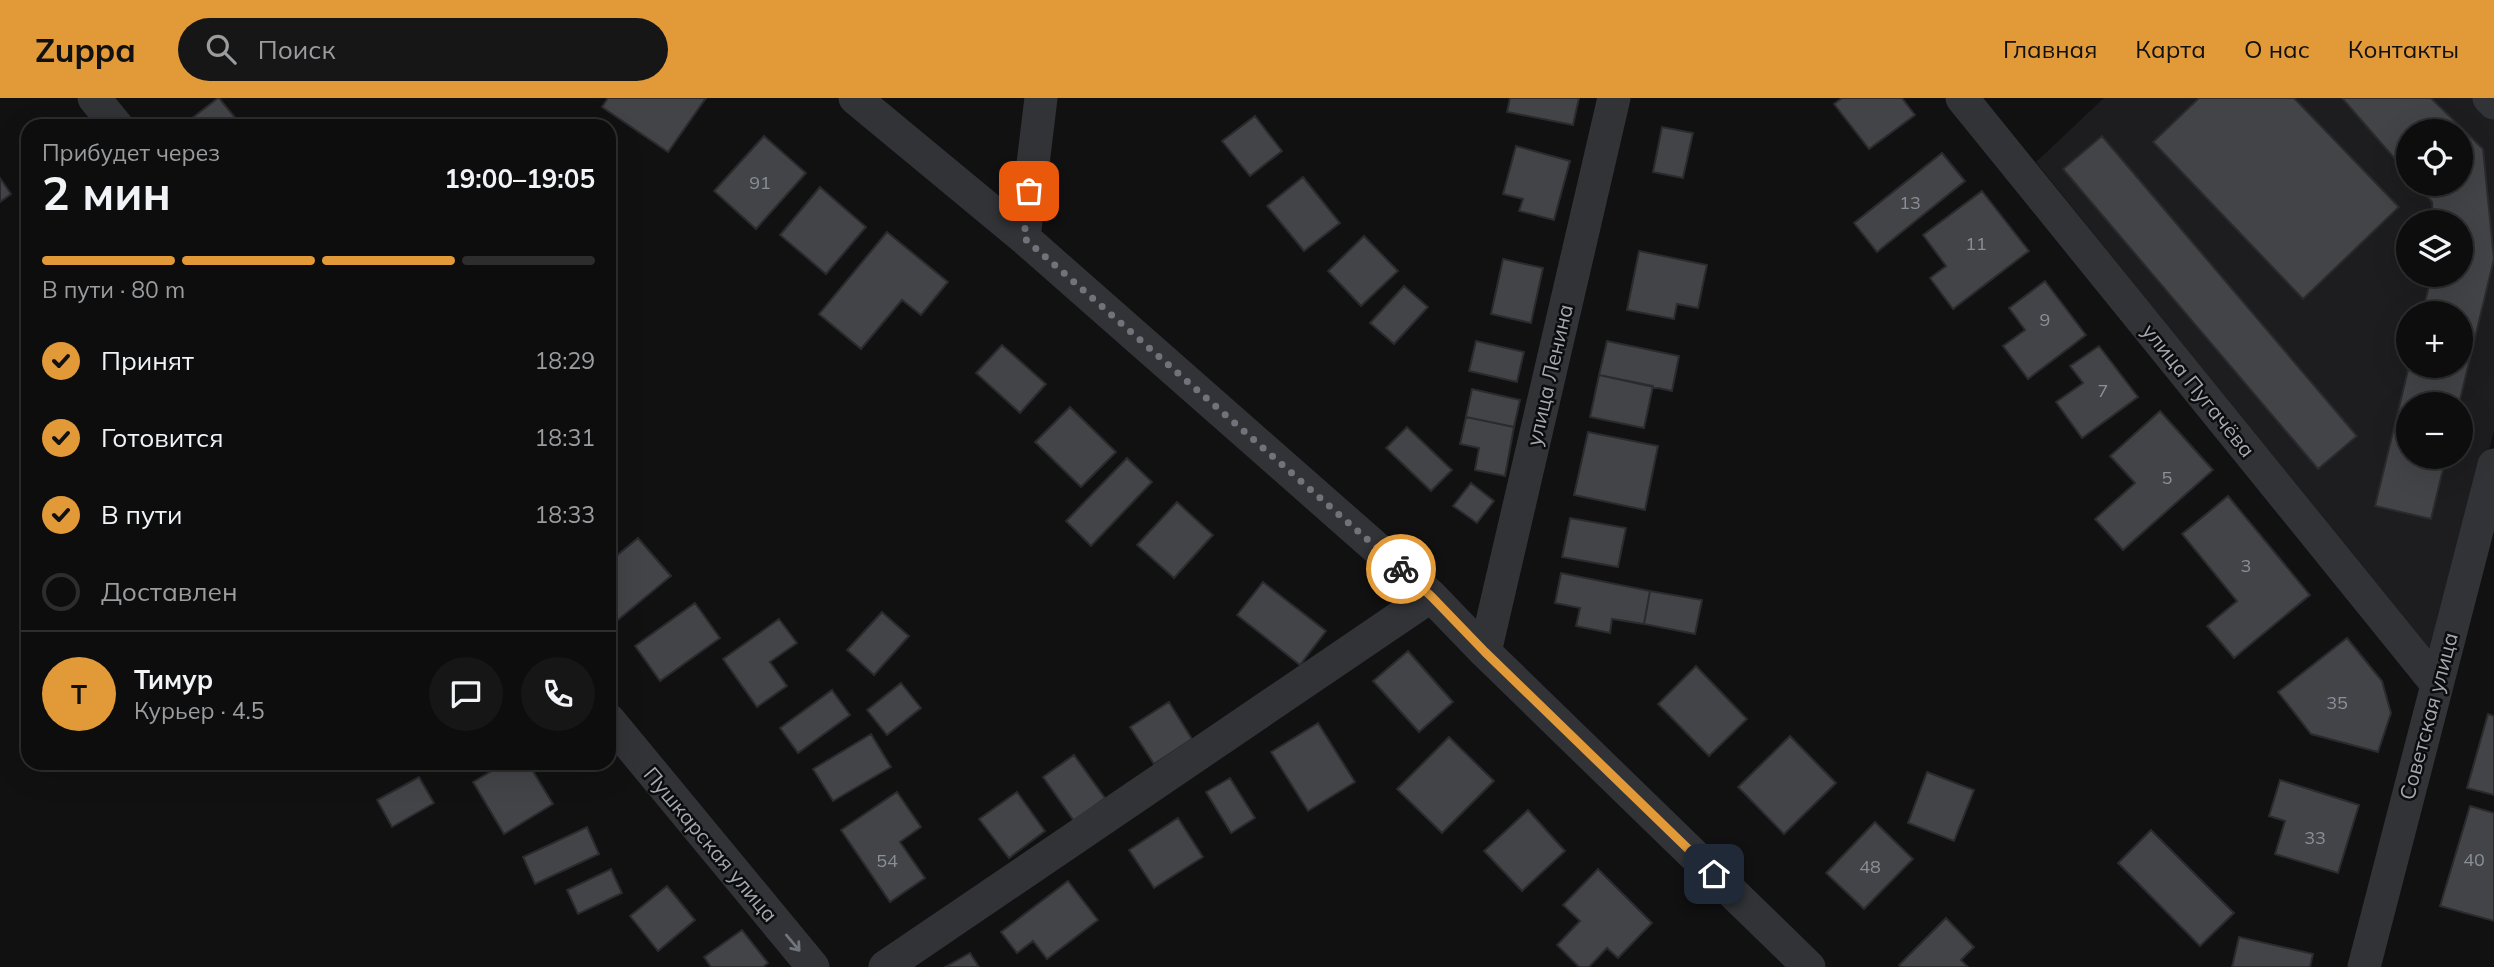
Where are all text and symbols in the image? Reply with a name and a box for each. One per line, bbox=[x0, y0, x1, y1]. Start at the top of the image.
search box bbox=[178, 18, 668, 81]
text: Zuppa bbox=[35, 29, 136, 70]
icon: search bbox=[202, 30, 240, 68]
text: Поиск bbox=[258, 33, 335, 66]
text: Главная bbox=[2003, 34, 2097, 64]
text: Карта bbox=[2135, 34, 2206, 64]
text: О нас bbox=[2244, 34, 2310, 64]
text: Контакты bbox=[2348, 34, 2459, 64]
map controls bbox=[2396, 119, 2473, 469]
button: locate bbox=[2396, 119, 2473, 196]
text: Прибудет через bbox=[42, 138, 220, 167]
pin bbox=[999, 161, 1059, 221]
text: 19:00–19:05 bbox=[444, 162, 595, 195]
text: 2 мин bbox=[42, 164, 171, 222]
house number: 91 bbox=[749, 171, 771, 194]
icon: bag bbox=[1010, 172, 1048, 210]
house number: 13 bbox=[1899, 191, 1921, 214]
button: layers bbox=[2396, 210, 2473, 287]
house number: 11 bbox=[1965, 232, 1987, 255]
text: В пути · 80 m bbox=[42, 275, 185, 304]
button: + bbox=[2396, 301, 2473, 378]
street label: улица Ленина bbox=[1520, 302, 1578, 448]
house number: 9 bbox=[2040, 308, 2050, 331]
street label: улица Пугачёва bbox=[2137, 318, 2261, 462]
icon: check bbox=[42, 342, 80, 380]
text: Принят bbox=[101, 344, 194, 377]
text: 18:29 bbox=[535, 346, 595, 375]
house number: 7 bbox=[2098, 379, 2108, 402]
button: − bbox=[2396, 392, 2473, 469]
icon: check bbox=[42, 419, 80, 457]
text: Готовится bbox=[101, 421, 224, 454]
text: 18:31 bbox=[535, 423, 595, 452]
house number: 5 bbox=[2162, 466, 2173, 489]
icon: check bbox=[42, 496, 80, 534]
text: В пути bbox=[101, 498, 182, 531]
text: 18:33 bbox=[535, 500, 595, 529]
courier bbox=[1366, 534, 1436, 604]
icon: bike bbox=[1382, 550, 1420, 588]
house number: 3 bbox=[2241, 554, 2251, 577]
text: Доставлен bbox=[101, 575, 238, 608]
street label: Советская улица bbox=[2393, 629, 2463, 803]
button: chat bbox=[429, 657, 503, 731]
button: phone bbox=[521, 657, 595, 731]
text: Тимур bbox=[134, 663, 213, 696]
text: Т bbox=[71, 678, 87, 711]
house number: 35 bbox=[2326, 691, 2348, 714]
text: Курьер · 4.5 bbox=[134, 696, 265, 725]
street label: Пушкарская улица bbox=[639, 761, 783, 927]
house number: 33 bbox=[2304, 826, 2326, 849]
pin bbox=[1684, 844, 1744, 904]
house number: 40 bbox=[2463, 848, 2485, 871]
house number: 54 bbox=[876, 849, 898, 872]
icon: home bbox=[1695, 855, 1733, 893]
house number: 48 bbox=[1859, 855, 1881, 878]
one-way arrow bbox=[785, 933, 801, 951]

